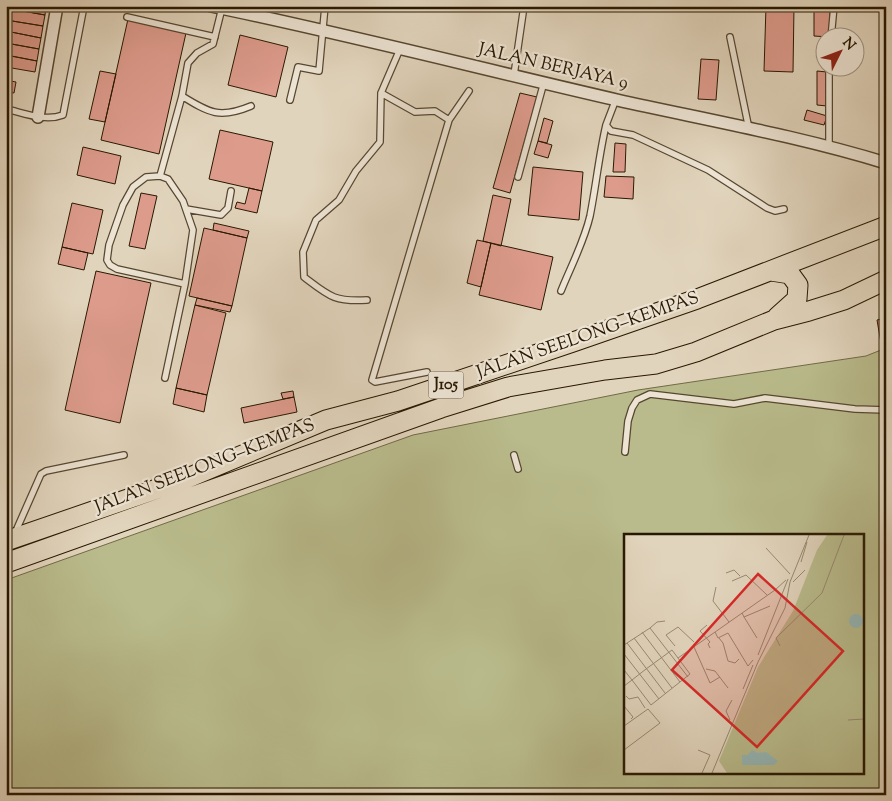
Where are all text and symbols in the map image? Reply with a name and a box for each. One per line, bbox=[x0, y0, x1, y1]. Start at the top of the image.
north arrow bbox=[814, 28, 864, 78]
text: N bbox=[837, 34, 859, 55]
street label: JALAN BERJAYA 9 bbox=[475, 37, 631, 97]
street label: JALAN SEELONG–KEMPAS bbox=[472, 286, 703, 387]
road number: J105 bbox=[428, 372, 464, 398]
street label: JALAN SEELONG–KEMPAS bbox=[90, 413, 319, 521]
inset map bbox=[624, 534, 864, 774]

